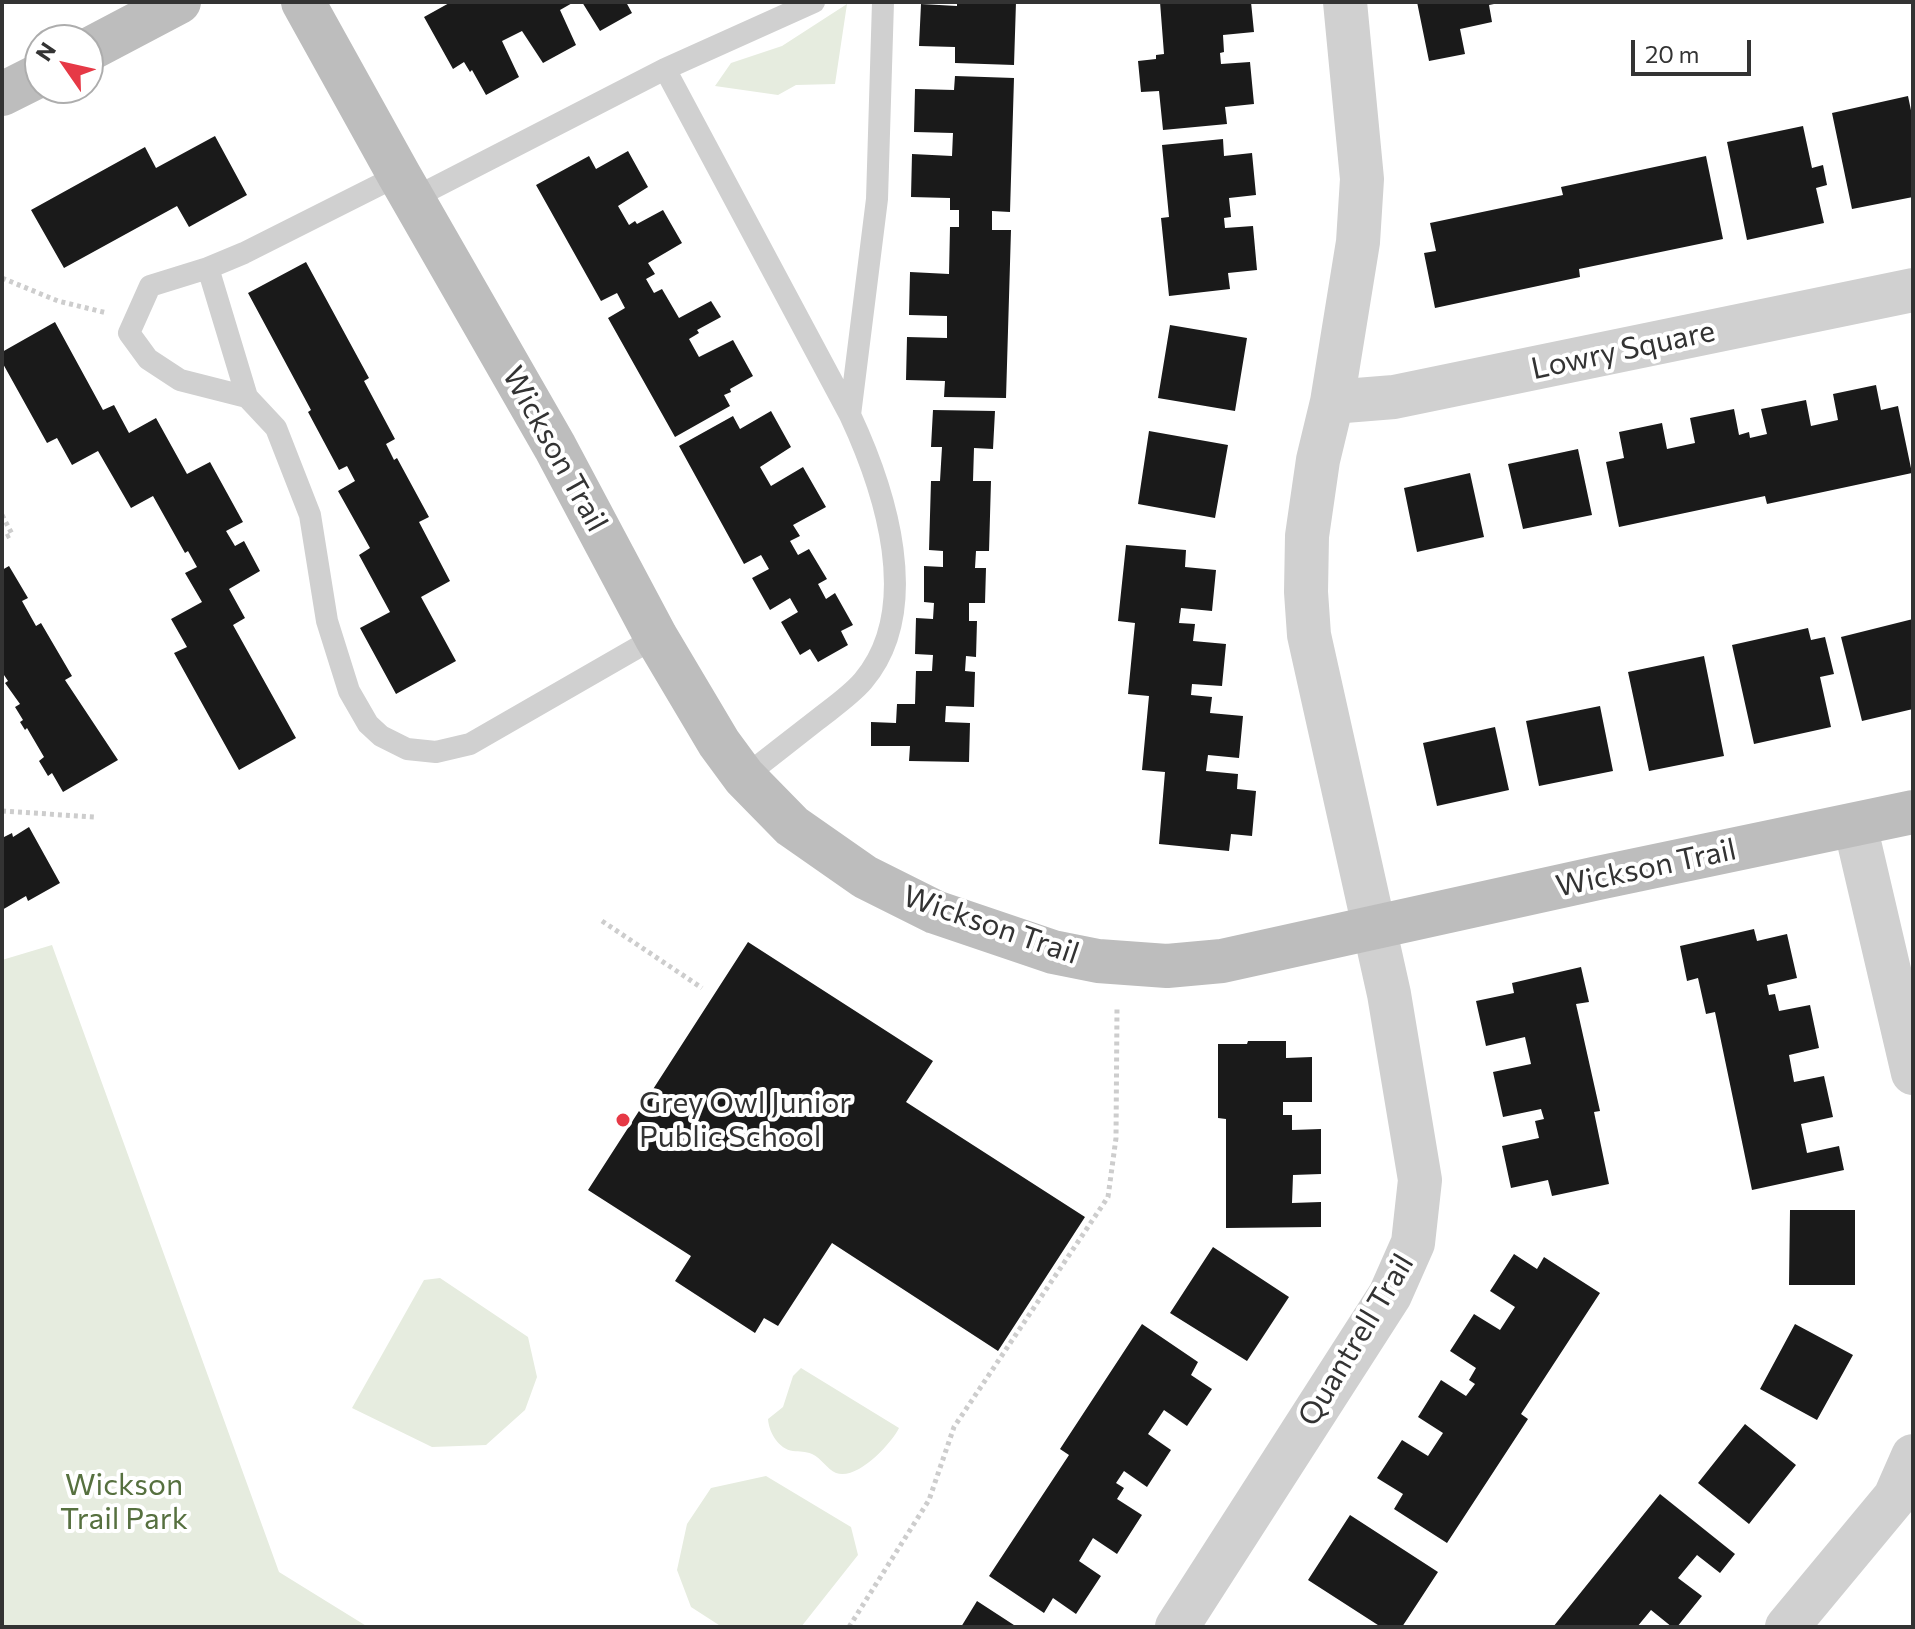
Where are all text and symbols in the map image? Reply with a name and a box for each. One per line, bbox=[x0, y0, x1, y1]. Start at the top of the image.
north arrow bbox=[24, 24, 104, 104]
scale bar bbox=[1635, 24, 1755, 74]
text: N bbox=[30, 37, 61, 66]
text: 20 m bbox=[1645, 39, 1699, 68]
street label: Lowry Square bbox=[1528, 313, 1718, 387]
street label: Wickson Trail bbox=[495, 360, 615, 538]
street label: Wickson Trail bbox=[1553, 831, 1739, 905]
street label: Wickson Trail bbox=[898, 878, 1084, 972]
place label: Grey Owl Junior Public School bbox=[639, 1085, 851, 1156]
marker: Grey Owl Junior Public School bbox=[614, 1111, 632, 1129]
street label: Quantrell Trail bbox=[1291, 1248, 1421, 1432]
park label: Wickson Trail Park bbox=[60, 1467, 188, 1538]

